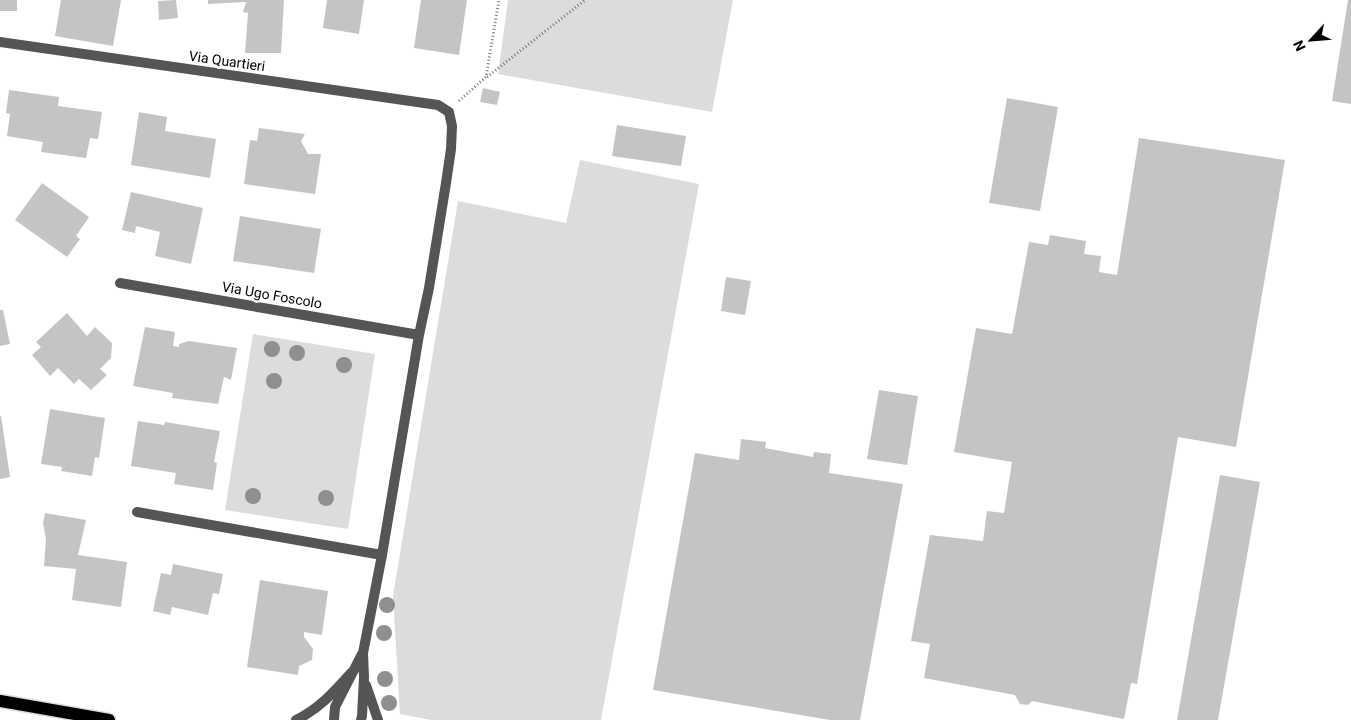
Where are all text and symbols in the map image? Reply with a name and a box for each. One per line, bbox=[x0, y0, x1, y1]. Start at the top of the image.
north arrow bbox=[1286, 15, 1336, 65]
text: N bbox=[1290, 38, 1309, 54]
street label: Via Quartieri bbox=[188, 48, 266, 74]
street label: Via Ugo Foscolo bbox=[221, 278, 323, 312]

